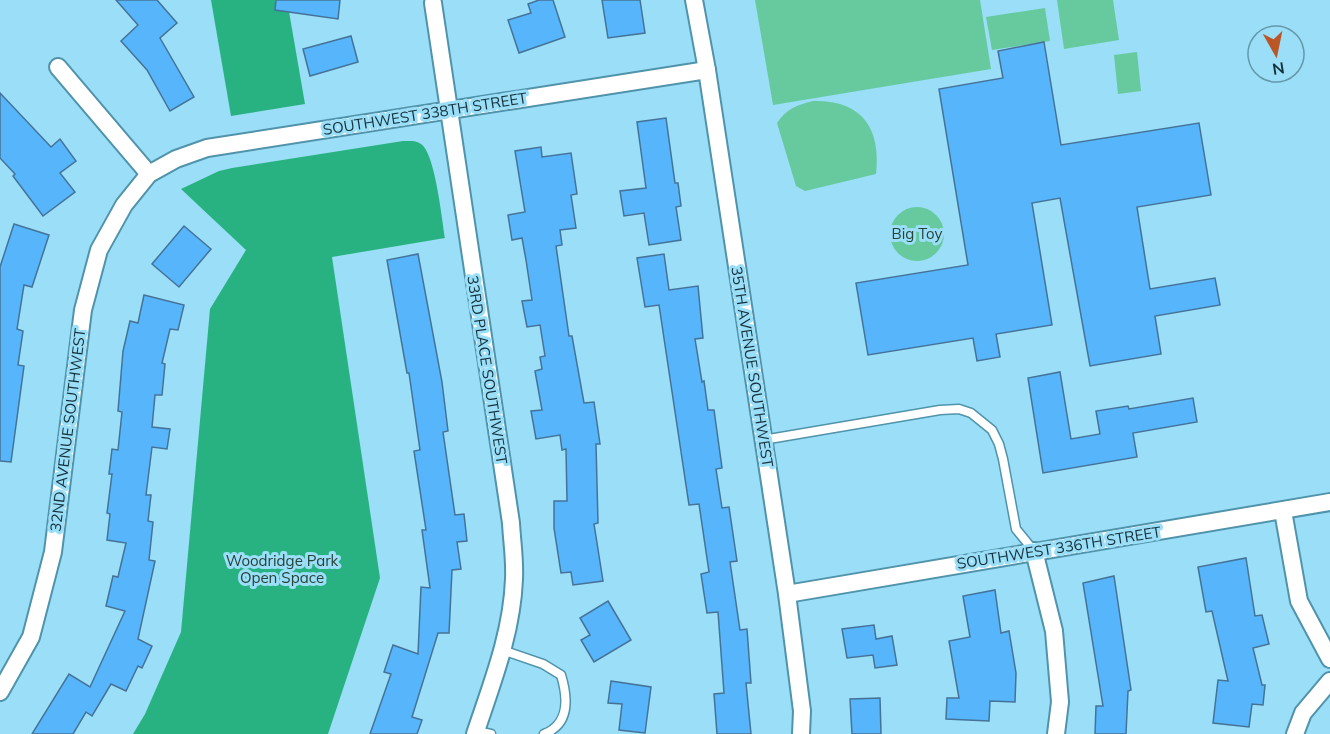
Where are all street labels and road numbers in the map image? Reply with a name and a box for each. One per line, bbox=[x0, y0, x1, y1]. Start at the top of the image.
street label: SOUTHWEST 338TH STREET bbox=[322, 88, 528, 139]
street label: 35TH AVENUE SOUTHWEST bbox=[727, 265, 778, 469]
street label: 33RD PLACE SOUTHWEST bbox=[463, 274, 512, 466]
street label: 32ND AVENUE SOUTHWEST bbox=[46, 327, 89, 533]
street label: SOUTHWEST 336TH STREET bbox=[956, 522, 1162, 573]

